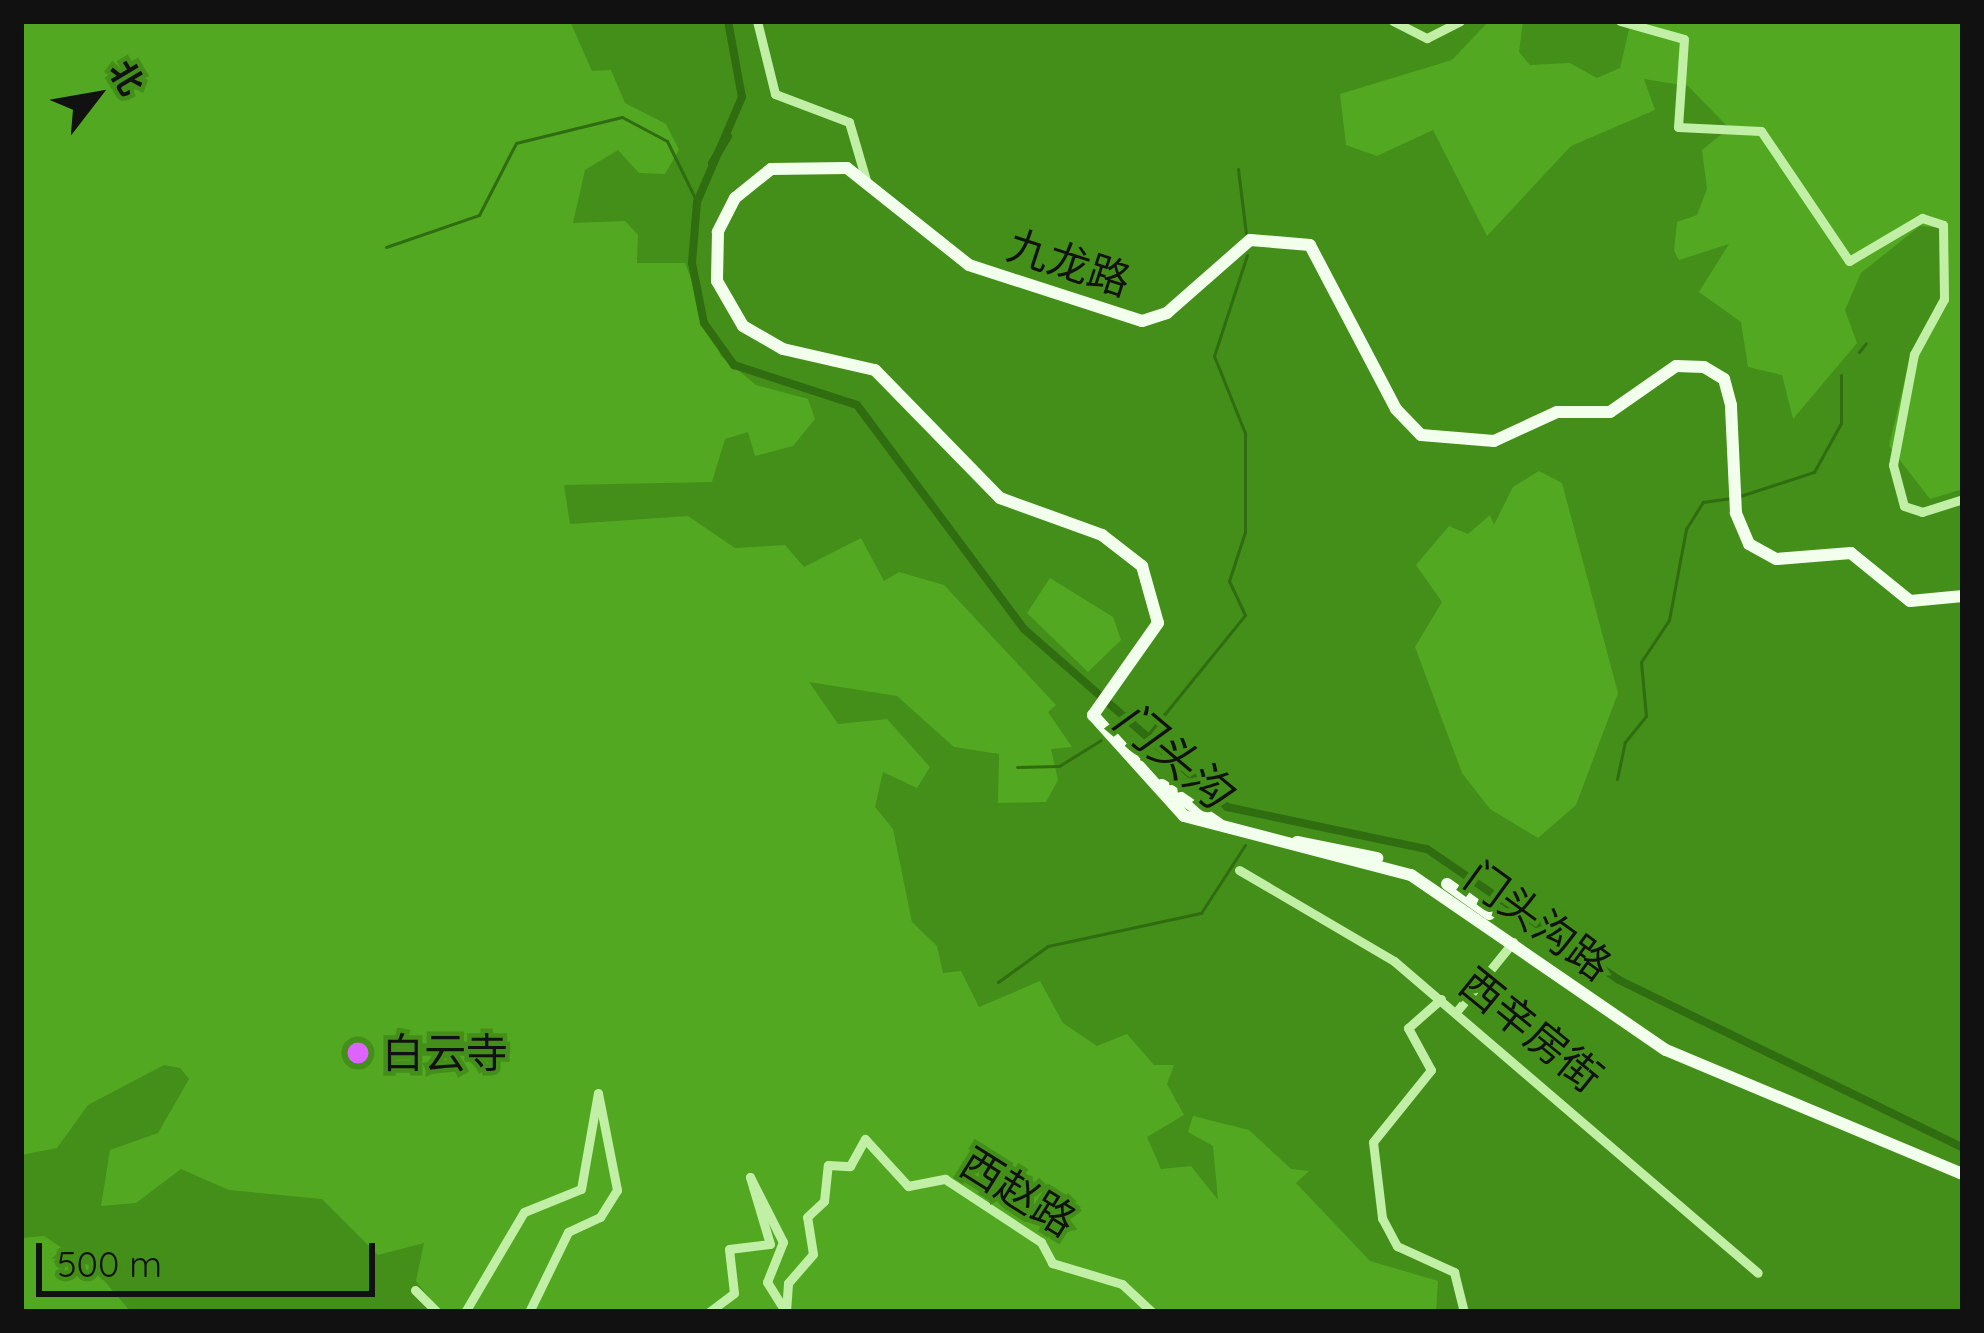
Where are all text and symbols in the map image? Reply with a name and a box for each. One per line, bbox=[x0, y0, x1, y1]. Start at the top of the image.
north arrow bbox=[36, 36, 156, 156]
text: 北 bbox=[101, 52, 153, 102]
street label: 九龙路 bbox=[1001, 220, 1137, 306]
water label: 门头沟 bbox=[1104, 691, 1242, 819]
street label: 门头沟路 bbox=[1455, 851, 1621, 991]
street label: 西辛房街 bbox=[1450, 958, 1612, 1102]
place label: 白云寺 bbox=[382, 1028, 508, 1078]
marker: 白云寺 bbox=[345, 1040, 371, 1066]
street label: 西赵路 bbox=[951, 1137, 1085, 1247]
scale bar bbox=[42, 1219, 381, 1293]
text: 500 m bbox=[57, 1241, 162, 1286]

